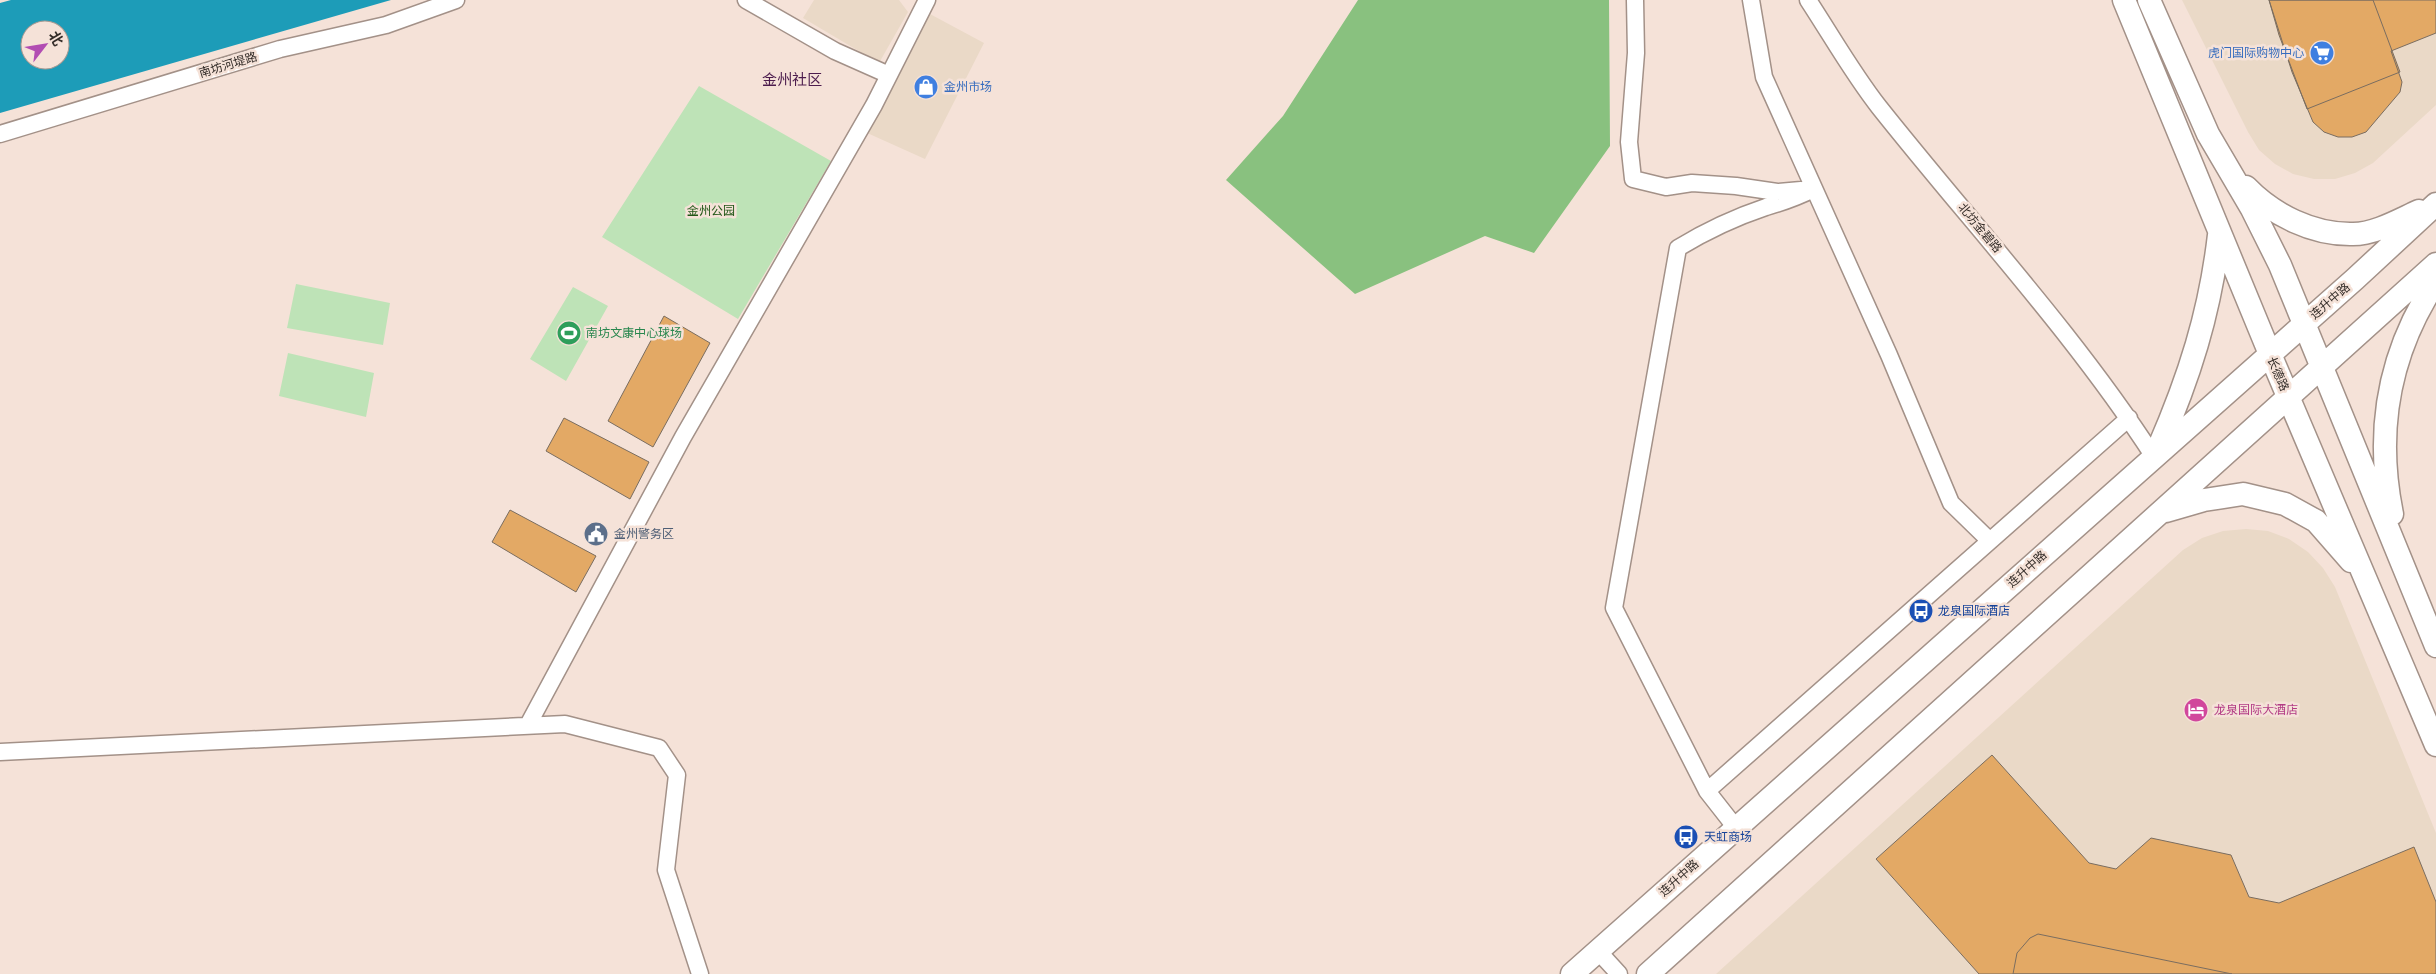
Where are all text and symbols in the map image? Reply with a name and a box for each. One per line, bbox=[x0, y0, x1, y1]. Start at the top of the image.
north arrow bbox=[20, 20, 70, 70]
text: 北 bbox=[46, 28, 67, 48]
supermarket icon: 虎门国际购物中心 bbox=[2309, 40, 2335, 66]
place label: 虎门国际购物中心 bbox=[2208, 45, 2304, 60]
street label: 南坊河堤路 bbox=[197, 49, 259, 80]
district label: 金州社区 bbox=[762, 70, 822, 89]
shop icon: 金州市场 bbox=[913, 74, 939, 100]
place label: 金州市场 bbox=[944, 79, 992, 94]
street label: 北坊金碧路 bbox=[1955, 200, 2005, 255]
park label: 金州公园 bbox=[687, 203, 735, 218]
street label: 连升中路 bbox=[2307, 279, 2353, 322]
sports icon: 南坊文康中心球场 bbox=[556, 320, 582, 346]
place label: 南坊文康中心球场 bbox=[586, 325, 682, 340]
street label: 长德路 bbox=[2265, 354, 2292, 393]
public building icon: 金州警务区 bbox=[583, 521, 609, 547]
place label: 金州警务区 bbox=[614, 526, 674, 541]
street label: 连升中路 bbox=[2004, 547, 2050, 590]
bus stop icon: 龙泉国际酒店 bbox=[1908, 598, 1934, 624]
place label: 龙泉国际酒店 bbox=[1938, 603, 2010, 618]
hotel icon: 龙泉国际大酒店 bbox=[2183, 697, 2209, 723]
place label: 龙泉国际大酒店 bbox=[2214, 702, 2298, 717]
bus stop icon: 天虹商场 bbox=[1673, 824, 1699, 850]
place label: 天虹商场 bbox=[1704, 829, 1752, 844]
street label: 连升中路 bbox=[1656, 856, 1702, 899]

